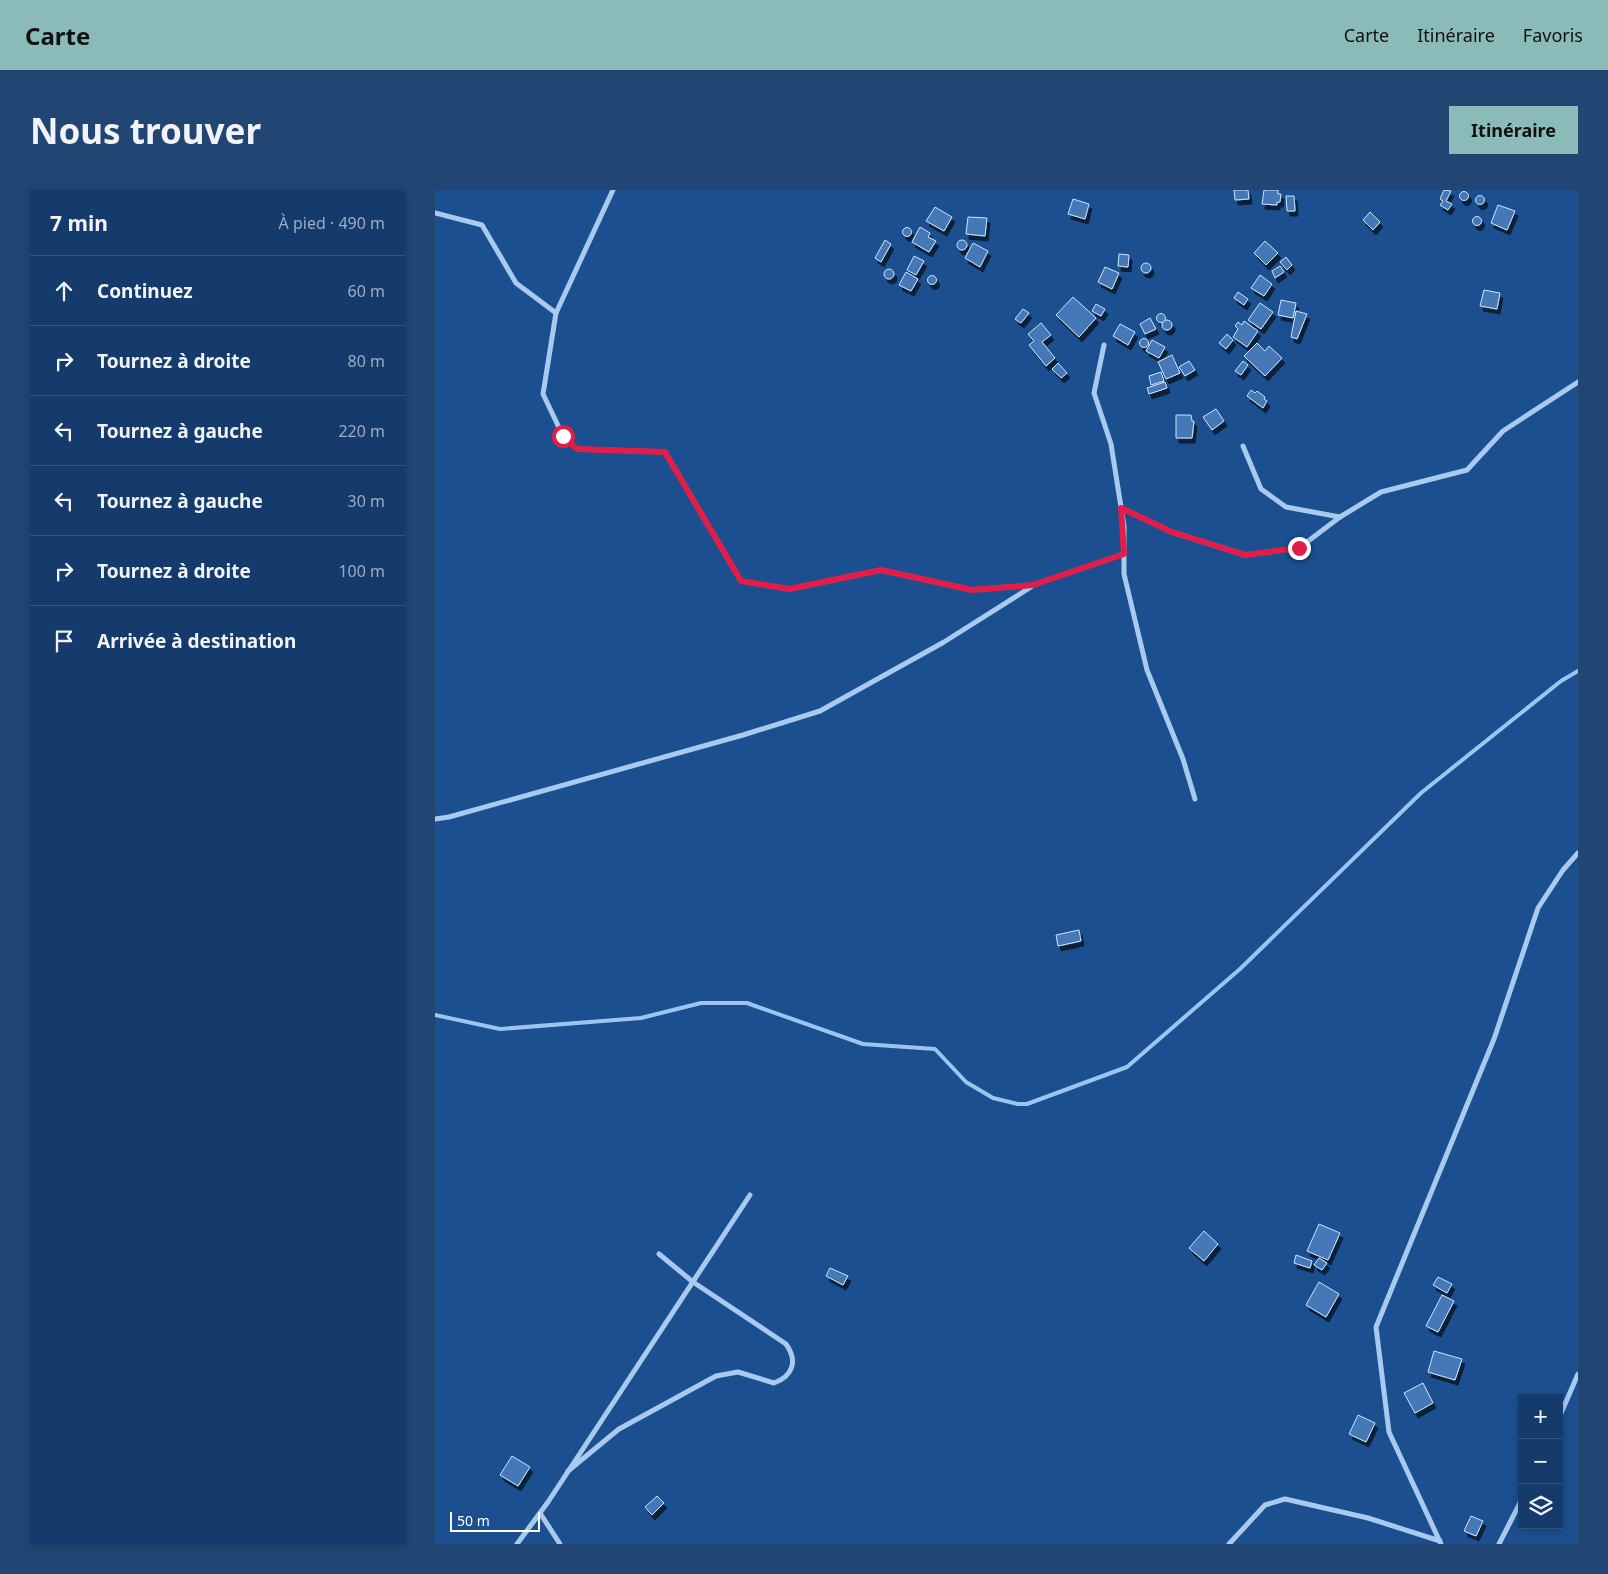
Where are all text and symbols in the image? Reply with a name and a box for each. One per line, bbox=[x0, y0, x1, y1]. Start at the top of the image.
text: Carte bbox=[25, 19, 90, 52]
text: Carte bbox=[1344, 23, 1389, 47]
text: Itinéraire bbox=[1417, 23, 1495, 47]
text: Favoris bbox=[1523, 23, 1583, 47]
button: Itinéraire bbox=[1449, 106, 1578, 154]
text: Nous trouver bbox=[30, 107, 261, 154]
text: 7 min bbox=[50, 209, 108, 237]
text: À pied · 490 m bbox=[279, 212, 385, 234]
icon: ahead bbox=[50, 277, 78, 305]
text: Continuez bbox=[97, 278, 193, 304]
text: 60 m bbox=[348, 280, 385, 302]
icon: right bbox=[50, 347, 78, 375]
text: Tournez à droite bbox=[97, 348, 251, 374]
text: 80 m bbox=[348, 350, 385, 372]
icon: left bbox=[50, 417, 78, 445]
text: Tournez à gauche bbox=[97, 418, 263, 444]
text: 220 m bbox=[338, 420, 385, 442]
route start bbox=[552, 425, 575, 448]
icon: left bbox=[50, 487, 78, 515]
text: Tournez à gauche bbox=[97, 488, 263, 514]
text: 30 m bbox=[348, 490, 385, 512]
route end bbox=[1288, 537, 1311, 560]
icon: right bbox=[50, 557, 78, 585]
text: Tournez à droite bbox=[97, 558, 251, 584]
text: 100 m bbox=[338, 560, 385, 582]
icon: arrive bbox=[50, 627, 78, 655]
text: Arrivée à destination bbox=[97, 628, 296, 654]
map controls bbox=[1518, 1394, 1563, 1529]
button: + bbox=[1518, 1394, 1563, 1439]
button: − bbox=[1518, 1439, 1563, 1484]
button: layers bbox=[1518, 1484, 1563, 1529]
scale bar bbox=[450, 1509, 540, 1532]
text: 50 m bbox=[457, 1511, 490, 1530]

